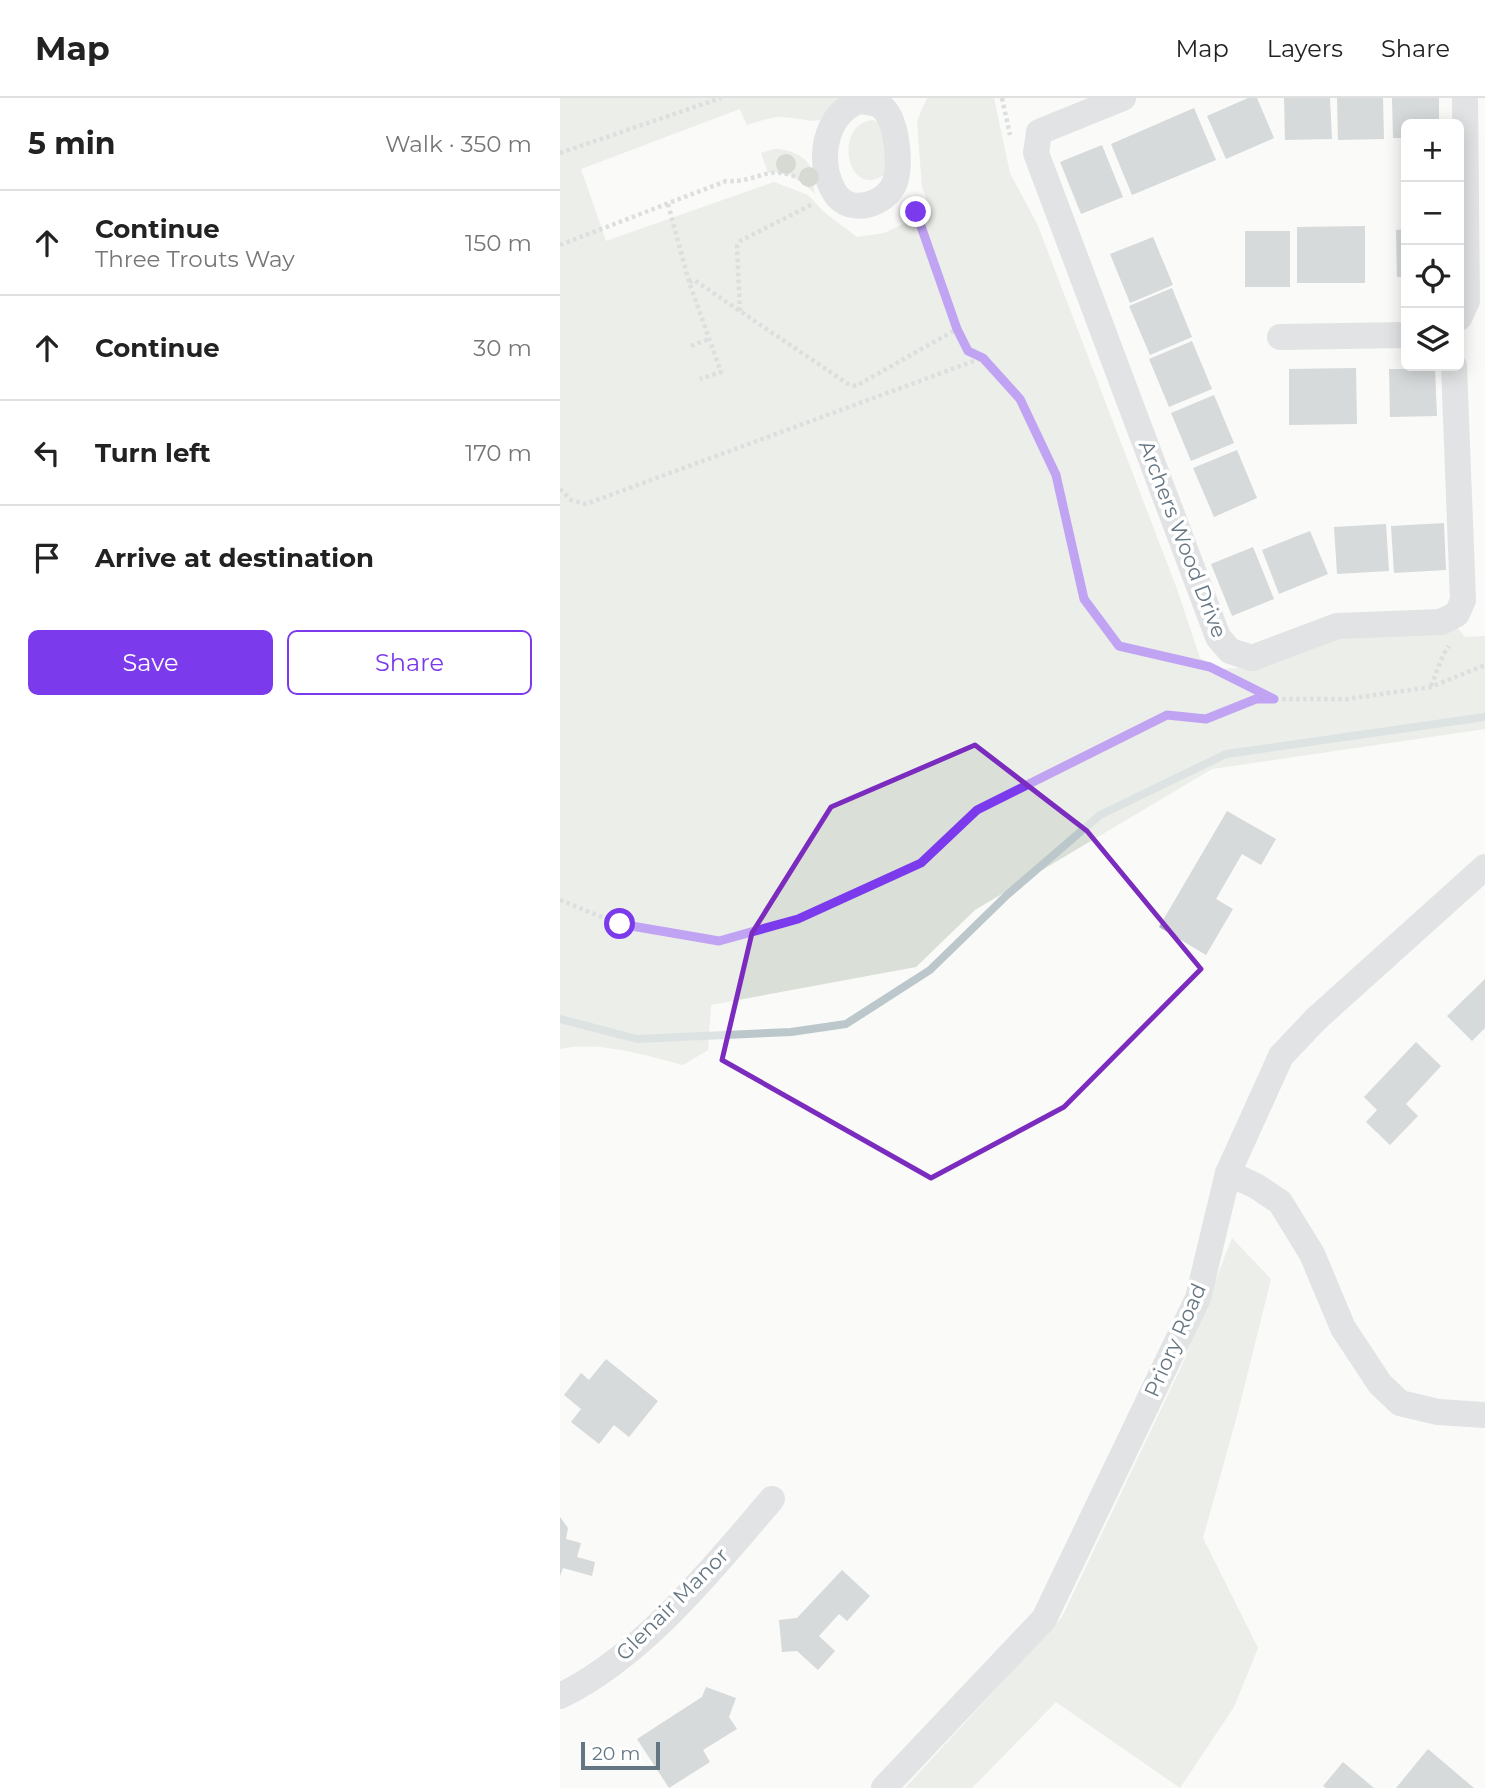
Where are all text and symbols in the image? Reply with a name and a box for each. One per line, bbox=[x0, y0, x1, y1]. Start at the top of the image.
text: Map bbox=[35, 28, 110, 68]
text: Map bbox=[1175, 34, 1229, 63]
text: Layers bbox=[1267, 34, 1343, 63]
text: Share bbox=[1381, 34, 1450, 63]
map controls bbox=[1401, 119, 1464, 371]
button: + bbox=[1401, 119, 1464, 182]
text: 5 min bbox=[28, 125, 116, 162]
text: Walk · 350 m bbox=[385, 130, 532, 158]
button: − bbox=[1401, 182, 1464, 245]
route end bbox=[900, 196, 931, 227]
text: Continue bbox=[95, 213, 220, 245]
icon: ahead bbox=[28, 224, 66, 262]
text: 150 m bbox=[465, 229, 532, 257]
text: Three Trouts Way bbox=[95, 245, 295, 273]
button: locate bbox=[1401, 245, 1464, 308]
button: layers bbox=[1401, 308, 1464, 371]
icon: ahead bbox=[28, 329, 66, 367]
text: Continue bbox=[95, 332, 220, 364]
text: 30 m bbox=[473, 334, 532, 362]
icon: left bbox=[28, 434, 66, 472]
text: Turn left bbox=[95, 437, 211, 469]
street label: Archers Wood Drive bbox=[1134, 437, 1232, 641]
text: 170 m bbox=[465, 439, 532, 467]
icon: arrive bbox=[28, 539, 66, 577]
text: Arrive at destination bbox=[95, 542, 374, 574]
button: Save bbox=[28, 630, 273, 695]
button: Share bbox=[287, 630, 532, 695]
route start bbox=[604, 908, 635, 939]
street label: Priory Road bbox=[1139, 1279, 1211, 1401]
street label: Glenair Manor bbox=[610, 1542, 734, 1666]
scale bar bbox=[581, 1739, 660, 1771]
text: 20 m bbox=[592, 1742, 640, 1765]

